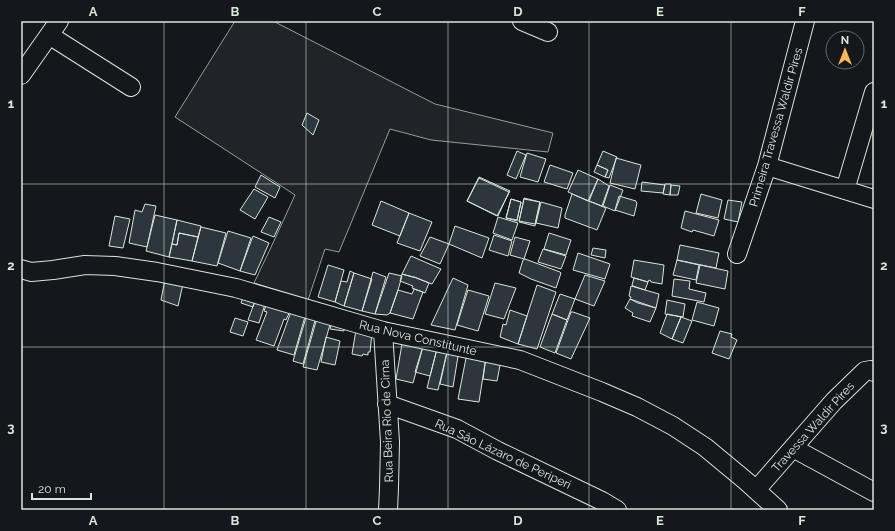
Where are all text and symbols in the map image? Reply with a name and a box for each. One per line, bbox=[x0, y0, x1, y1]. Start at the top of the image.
text: A bbox=[89, 4, 98, 19]
text: B bbox=[231, 4, 240, 19]
text: C bbox=[373, 4, 382, 19]
text: D bbox=[513, 4, 523, 19]
text: E bbox=[656, 4, 664, 19]
text: F bbox=[798, 4, 806, 19]
north arrow bbox=[825, 30, 865, 70]
text: N bbox=[841, 34, 849, 47]
street label: Primeira Travessa Waldir Pires bbox=[747, 46, 806, 208]
text: 1 bbox=[8, 96, 15, 111]
text: 1 bbox=[881, 96, 888, 111]
text: 2 bbox=[7, 258, 15, 273]
text: 2 bbox=[880, 258, 888, 273]
street label: Rua Nova Constitunte bbox=[358, 318, 478, 358]
street label: Rua Beira Rio de Cirna bbox=[378, 359, 396, 483]
street label: Travessa Waldir Pires bbox=[769, 379, 857, 475]
street label: Rua Sâo Lázaro de Periperi bbox=[433, 416, 573, 492]
text: 3 bbox=[7, 420, 15, 435]
text: 3 bbox=[880, 420, 888, 435]
scale bar bbox=[32, 475, 91, 501]
text: 20 m bbox=[38, 482, 66, 496]
text: A bbox=[89, 513, 98, 528]
text: B bbox=[231, 513, 240, 528]
text: C bbox=[373, 513, 382, 528]
text: D bbox=[513, 513, 523, 528]
text: E bbox=[656, 513, 664, 528]
text: F bbox=[798, 513, 806, 528]

